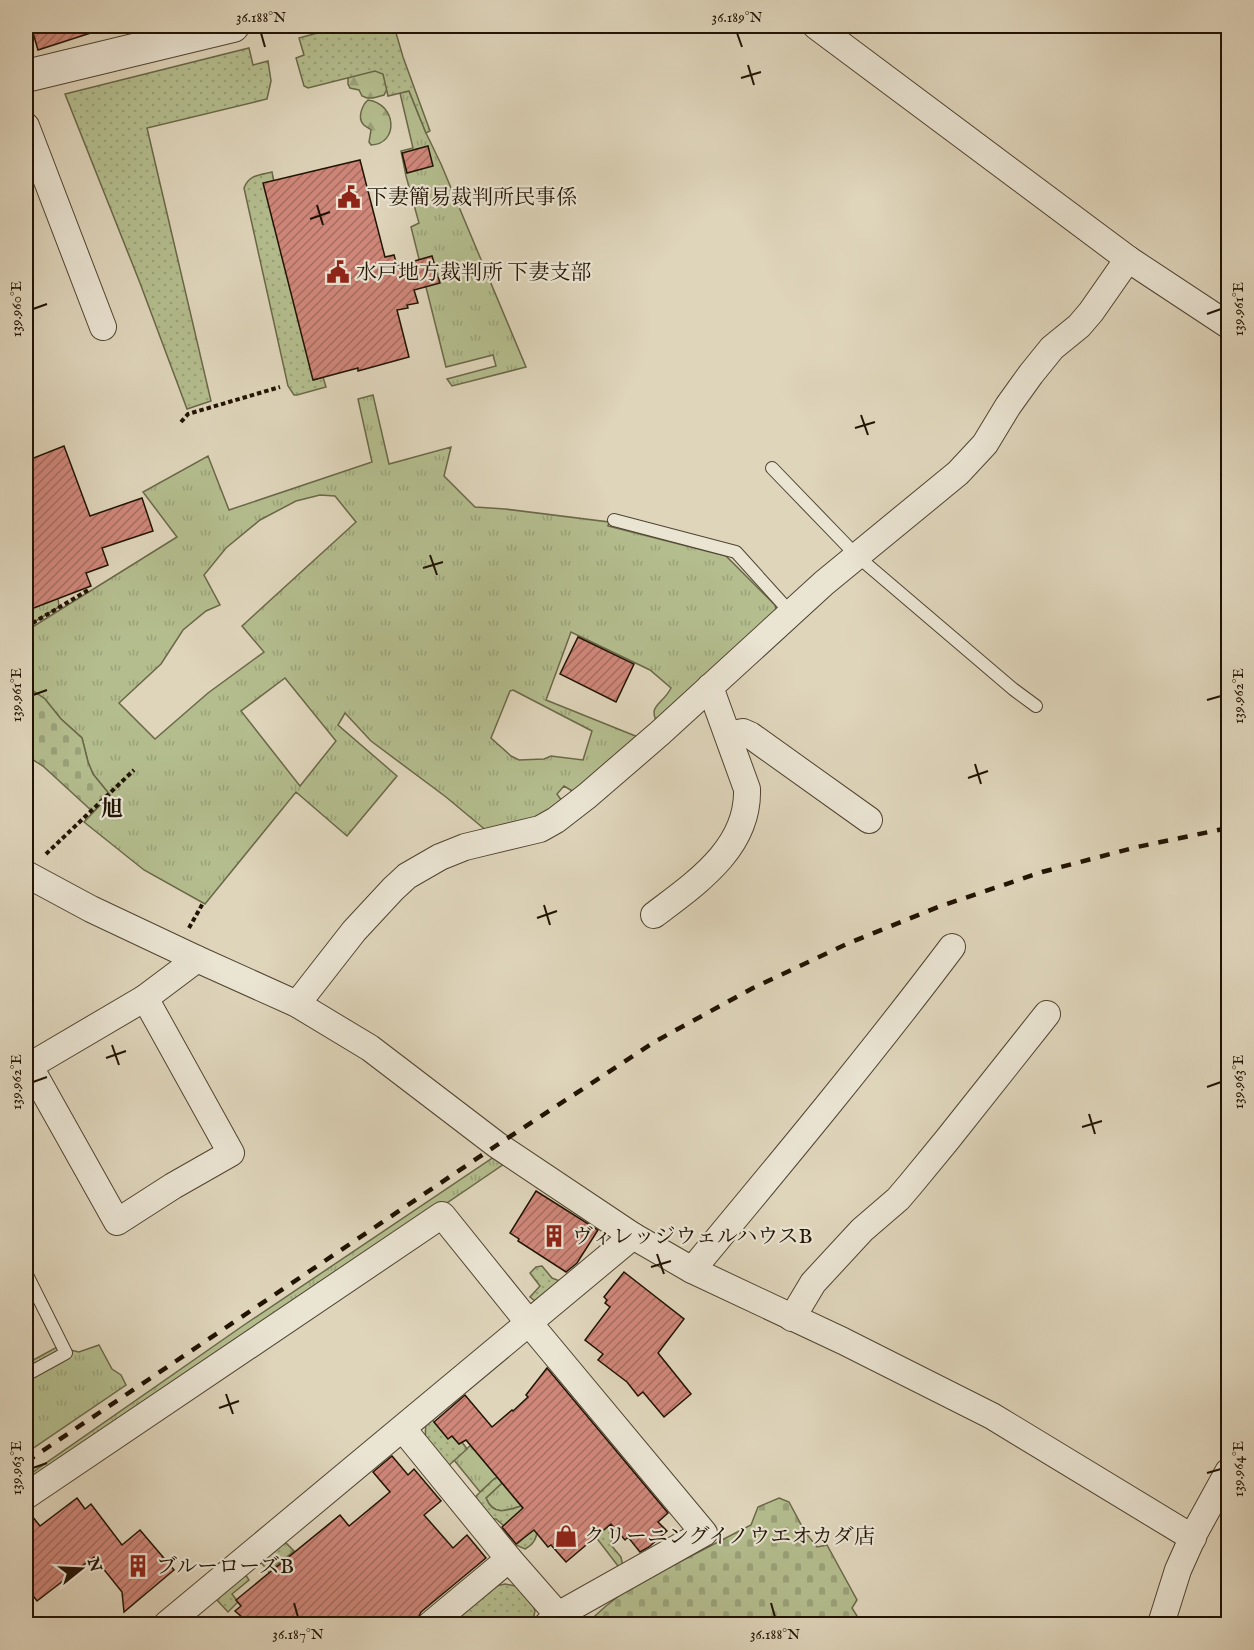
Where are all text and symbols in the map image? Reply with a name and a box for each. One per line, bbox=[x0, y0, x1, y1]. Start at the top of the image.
text: 36.188°N bbox=[236, 8, 286, 27]
text: 36.189°N bbox=[712, 8, 762, 27]
public building icon: 下妻簡易裁判所民事係 bbox=[336, 184, 362, 210]
place label: 下妻簡易裁判所民事係 bbox=[367, 185, 577, 212]
public building icon: 水戸地方裁判所 下妻支部 bbox=[325, 259, 351, 285]
place label: 水戸地方裁判所 下妻支部 bbox=[356, 260, 592, 287]
text: 139.960°E bbox=[7, 281, 26, 337]
text: 139.961°E bbox=[1229, 282, 1248, 336]
text: 139.961°E bbox=[7, 668, 26, 722]
text: 139.962°E bbox=[1229, 668, 1248, 724]
district label: 旭 bbox=[101, 796, 123, 824]
text: 139.962°E bbox=[7, 1054, 26, 1110]
text: 139.963°E bbox=[1229, 1055, 1248, 1109]
building icon: ヴィレッジウェルハウスB bbox=[541, 1223, 567, 1249]
place label: ヴィレッジウェルハウスB bbox=[572, 1224, 813, 1251]
text: 139.963°E bbox=[7, 1441, 26, 1495]
text: 139.964°E bbox=[1229, 1441, 1248, 1497]
shop icon: クリーニングイノウエオカダ店 bbox=[553, 1523, 579, 1549]
place label: クリーニングイノウエオカダ店 bbox=[584, 1524, 875, 1551]
north arrow bbox=[51, 1539, 111, 1599]
building icon: ブルーローズB bbox=[125, 1553, 151, 1579]
text: N bbox=[81, 1554, 105, 1575]
place label: ブルーローズB bbox=[156, 1554, 294, 1581]
text: 36.187°N bbox=[272, 1625, 324, 1644]
text: 36.188°N bbox=[750, 1625, 800, 1644]

